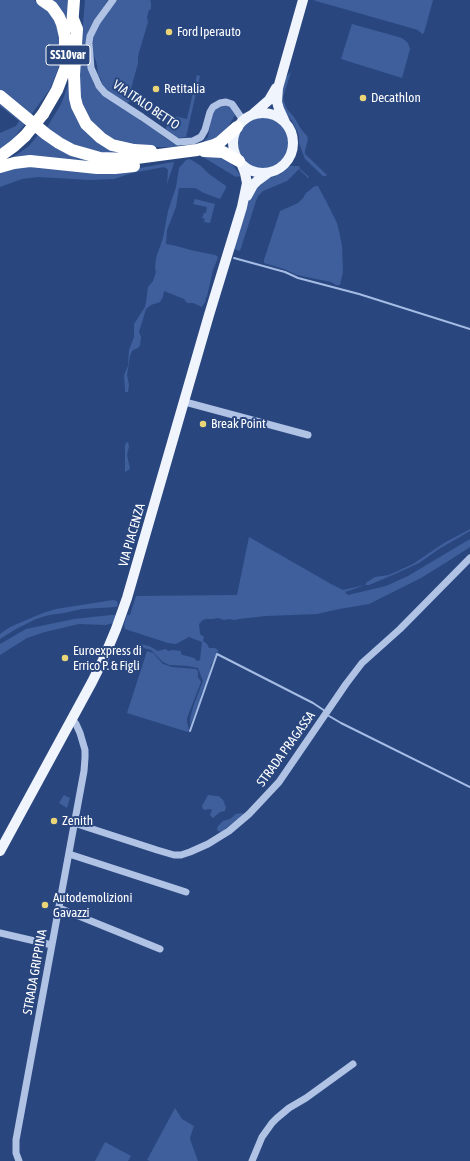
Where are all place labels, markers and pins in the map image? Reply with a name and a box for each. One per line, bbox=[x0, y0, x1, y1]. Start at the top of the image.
place label: Ford Iperauto bbox=[177, 24, 241, 40]
marker: Ford Iperauto bbox=[164, 27, 174, 37]
place label: Retitalia bbox=[164, 81, 205, 97]
marker: Retitalia bbox=[151, 84, 161, 94]
place label: Decathlon bbox=[371, 90, 421, 106]
marker: Decathlon bbox=[358, 93, 368, 103]
place label: Break Point bbox=[211, 416, 266, 432]
marker: Break Point bbox=[198, 419, 208, 429]
place label: Euroexpress di Errico P. & Figli bbox=[73, 643, 142, 674]
marker: Euroexpress di Errico P. & Figli bbox=[60, 653, 70, 663]
place label: Zenith bbox=[62, 813, 93, 829]
marker: Zenith bbox=[49, 816, 59, 826]
place label: Autodemolizioni Gavazzi bbox=[53, 890, 132, 921]
marker: Autodemolizioni Gavazzi bbox=[40, 900, 50, 910]

